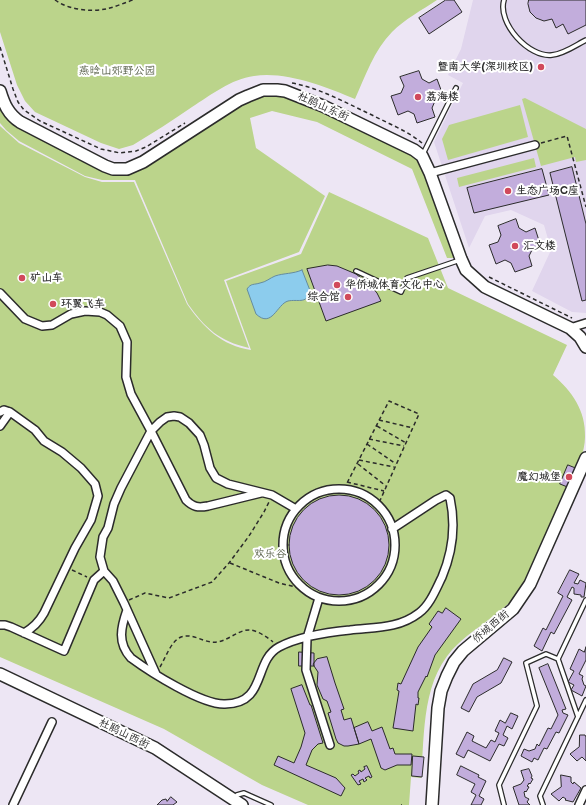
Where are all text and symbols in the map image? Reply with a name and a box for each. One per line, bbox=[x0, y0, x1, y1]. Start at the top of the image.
place label: 暨南大学(深圳校区) bbox=[437, 60, 533, 74]
marker: 暨南大学(深圳校区) bbox=[536, 62, 546, 72]
park label: 燕晗山郊野公园 bbox=[79, 64, 155, 78]
street label: 杜鹃山东街 bbox=[295, 90, 351, 124]
place label: 荔海楼 bbox=[426, 90, 459, 104]
marker: 荔海楼 bbox=[413, 92, 423, 102]
place label: 生态广场C座 bbox=[516, 184, 579, 198]
marker: 生态广场C座 bbox=[503, 186, 513, 196]
place label: 汇文楼 bbox=[523, 239, 556, 253]
marker: 汇文楼 bbox=[510, 241, 520, 251]
place label: 矿山车 bbox=[30, 271, 63, 285]
marker: 矿山车 bbox=[17, 273, 27, 283]
place label: 华侨城体育文化中心 bbox=[345, 278, 444, 292]
marker: 华侨城体育文化中心 bbox=[332, 280, 342, 290]
place label: 综合馆 bbox=[307, 290, 340, 304]
marker: 综合馆 bbox=[343, 292, 353, 302]
place label: 环翼飞车 bbox=[61, 297, 105, 311]
marker: 环翼飞车 bbox=[48, 299, 58, 309]
place label: 魔幻城堡 bbox=[517, 470, 561, 484]
marker: 魔幻城堡 bbox=[564, 472, 574, 482]
park label: 欢乐谷 bbox=[254, 547, 286, 561]
street label: 侨城西街 bbox=[470, 608, 512, 646]
street label: 杜鹃山西街 bbox=[96, 716, 152, 752]

